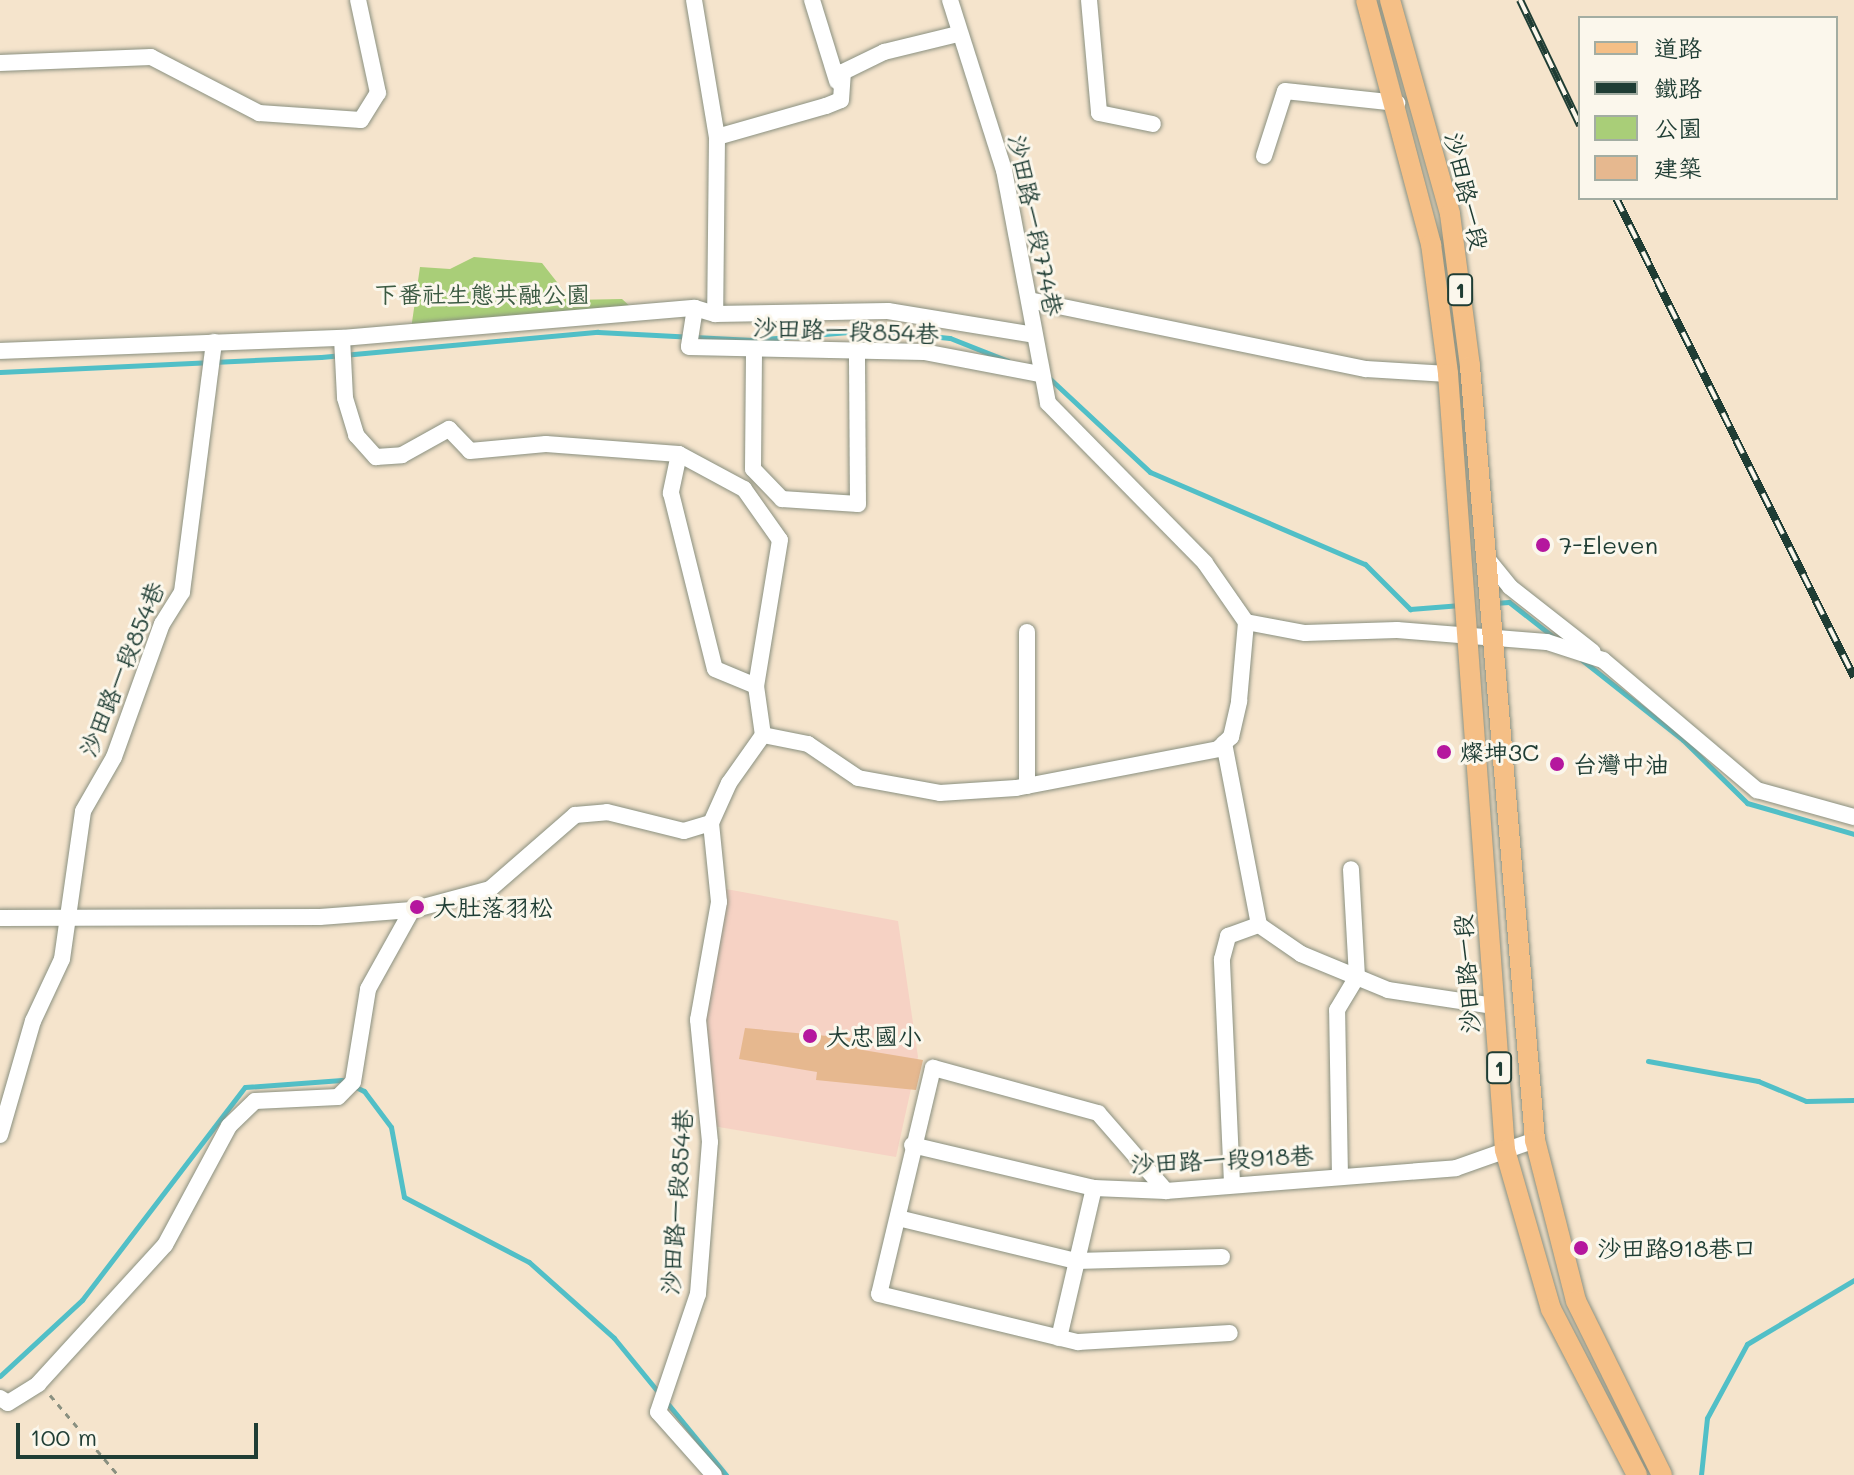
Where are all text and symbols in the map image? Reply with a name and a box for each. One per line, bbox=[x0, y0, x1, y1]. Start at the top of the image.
legend bbox=[1578, 16, 1838, 200]
text: 道路 bbox=[1654, 32, 1702, 63]
text: 鐵路 bbox=[1654, 72, 1702, 103]
text: 公園 bbox=[1654, 112, 1702, 143]
street label: 沙田路一段 bbox=[1439, 129, 1495, 253]
street label: 沙田路一段774巷 bbox=[1003, 132, 1069, 318]
text: 建築 bbox=[1654, 152, 1702, 183]
road number: 1 bbox=[1446, 272, 1474, 308]
park label: 下番社生態共融公園 bbox=[374, 280, 590, 308]
street label: 沙田路一段854巷 bbox=[752, 312, 940, 348]
place label: 7-Eleven bbox=[1559, 531, 1658, 559]
marker: 7-Eleven bbox=[1534, 536, 1552, 554]
street label: 沙田路一段854巷 bbox=[73, 577, 169, 761]
place label: 燦坤3C bbox=[1460, 738, 1539, 766]
marker: 燦坤3C bbox=[1435, 743, 1453, 761]
place label: 台灣中油 bbox=[1573, 750, 1669, 778]
marker: 台灣中油 bbox=[1548, 755, 1566, 773]
place label: 大肚落羽松 bbox=[433, 893, 553, 921]
marker: 大肚落羽松 bbox=[408, 898, 426, 916]
street label: 沙田路一段 bbox=[1447, 913, 1485, 1035]
place label: 大忠國小 bbox=[826, 1022, 922, 1050]
marker: 大忠國小 bbox=[801, 1027, 819, 1045]
road number: 1 bbox=[1485, 1050, 1513, 1086]
street label: 沙田路一段854巷 bbox=[655, 1108, 697, 1296]
street label: 沙田路一段918巷 bbox=[1130, 1140, 1314, 1178]
place label: 沙田路918巷口 bbox=[1597, 1234, 1756, 1262]
marker: 沙田路918巷口 bbox=[1572, 1239, 1590, 1257]
scale bar bbox=[20, 1407, 262, 1457]
text: 100 m bbox=[30, 1421, 97, 1452]

